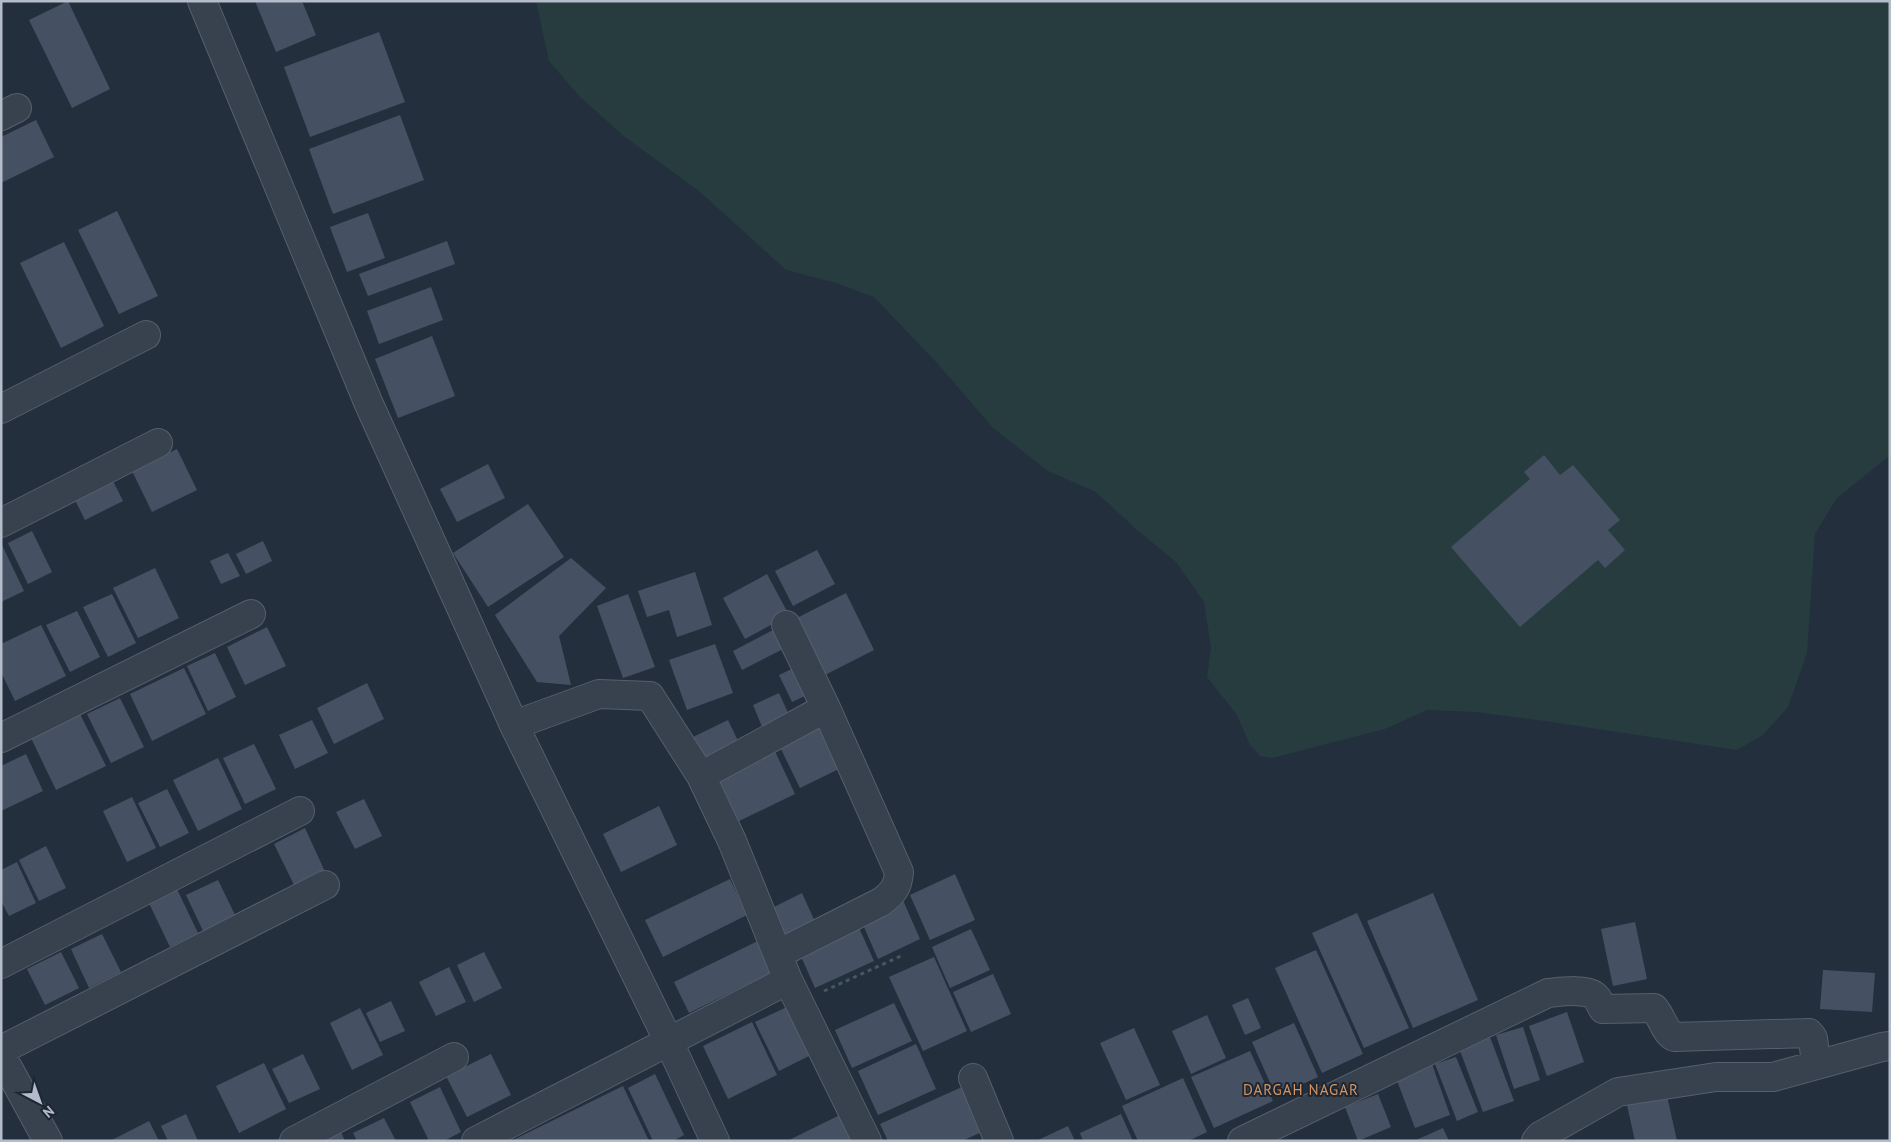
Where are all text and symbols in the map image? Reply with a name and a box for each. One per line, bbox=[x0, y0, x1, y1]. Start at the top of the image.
north arrow bbox=[15, 1077, 65, 1127]
district label: DARGAH NAGAR bbox=[1243, 1080, 1359, 1099]
text: N bbox=[39, 1102, 58, 1122]

